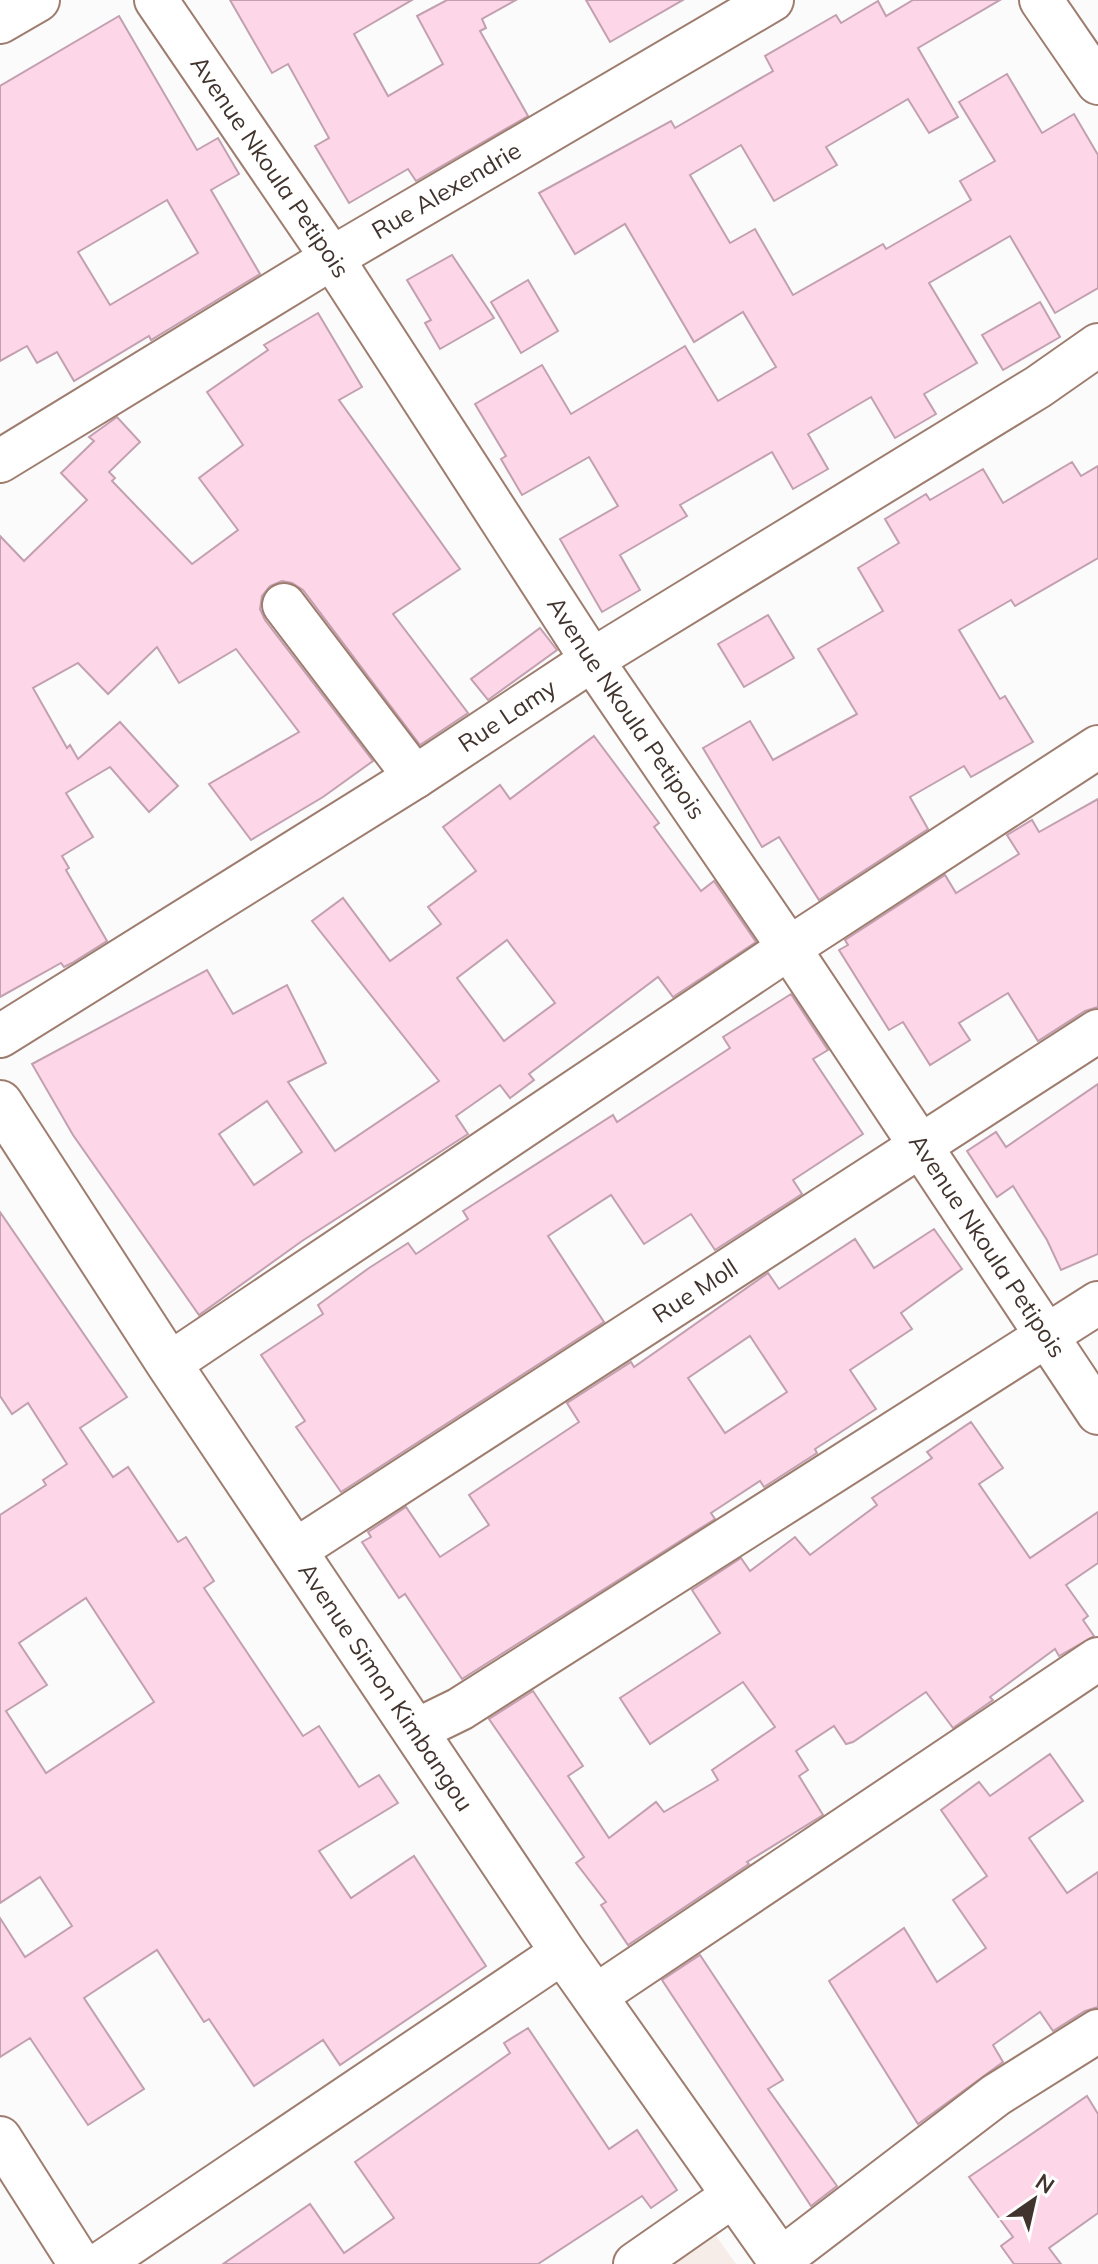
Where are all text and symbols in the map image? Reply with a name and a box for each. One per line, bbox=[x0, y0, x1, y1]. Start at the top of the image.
street label: Avenue Nkoula Petipois bbox=[184, 50, 357, 283]
street label: Rue Alexendrie bbox=[366, 135, 526, 245]
street label: Avenue Nkoula Petipois bbox=[541, 591, 712, 825]
street label: Rue Lamy bbox=[452, 672, 562, 758]
street label: Avenue Nkoula Petipois bbox=[903, 1128, 1073, 1363]
street label: Rue Moll bbox=[647, 1252, 743, 1329]
street label: Avenue Simon Kimbangou bbox=[292, 1557, 480, 1817]
north arrow bbox=[994, 2160, 1074, 2240]
text: N bbox=[1030, 2167, 1060, 2200]

